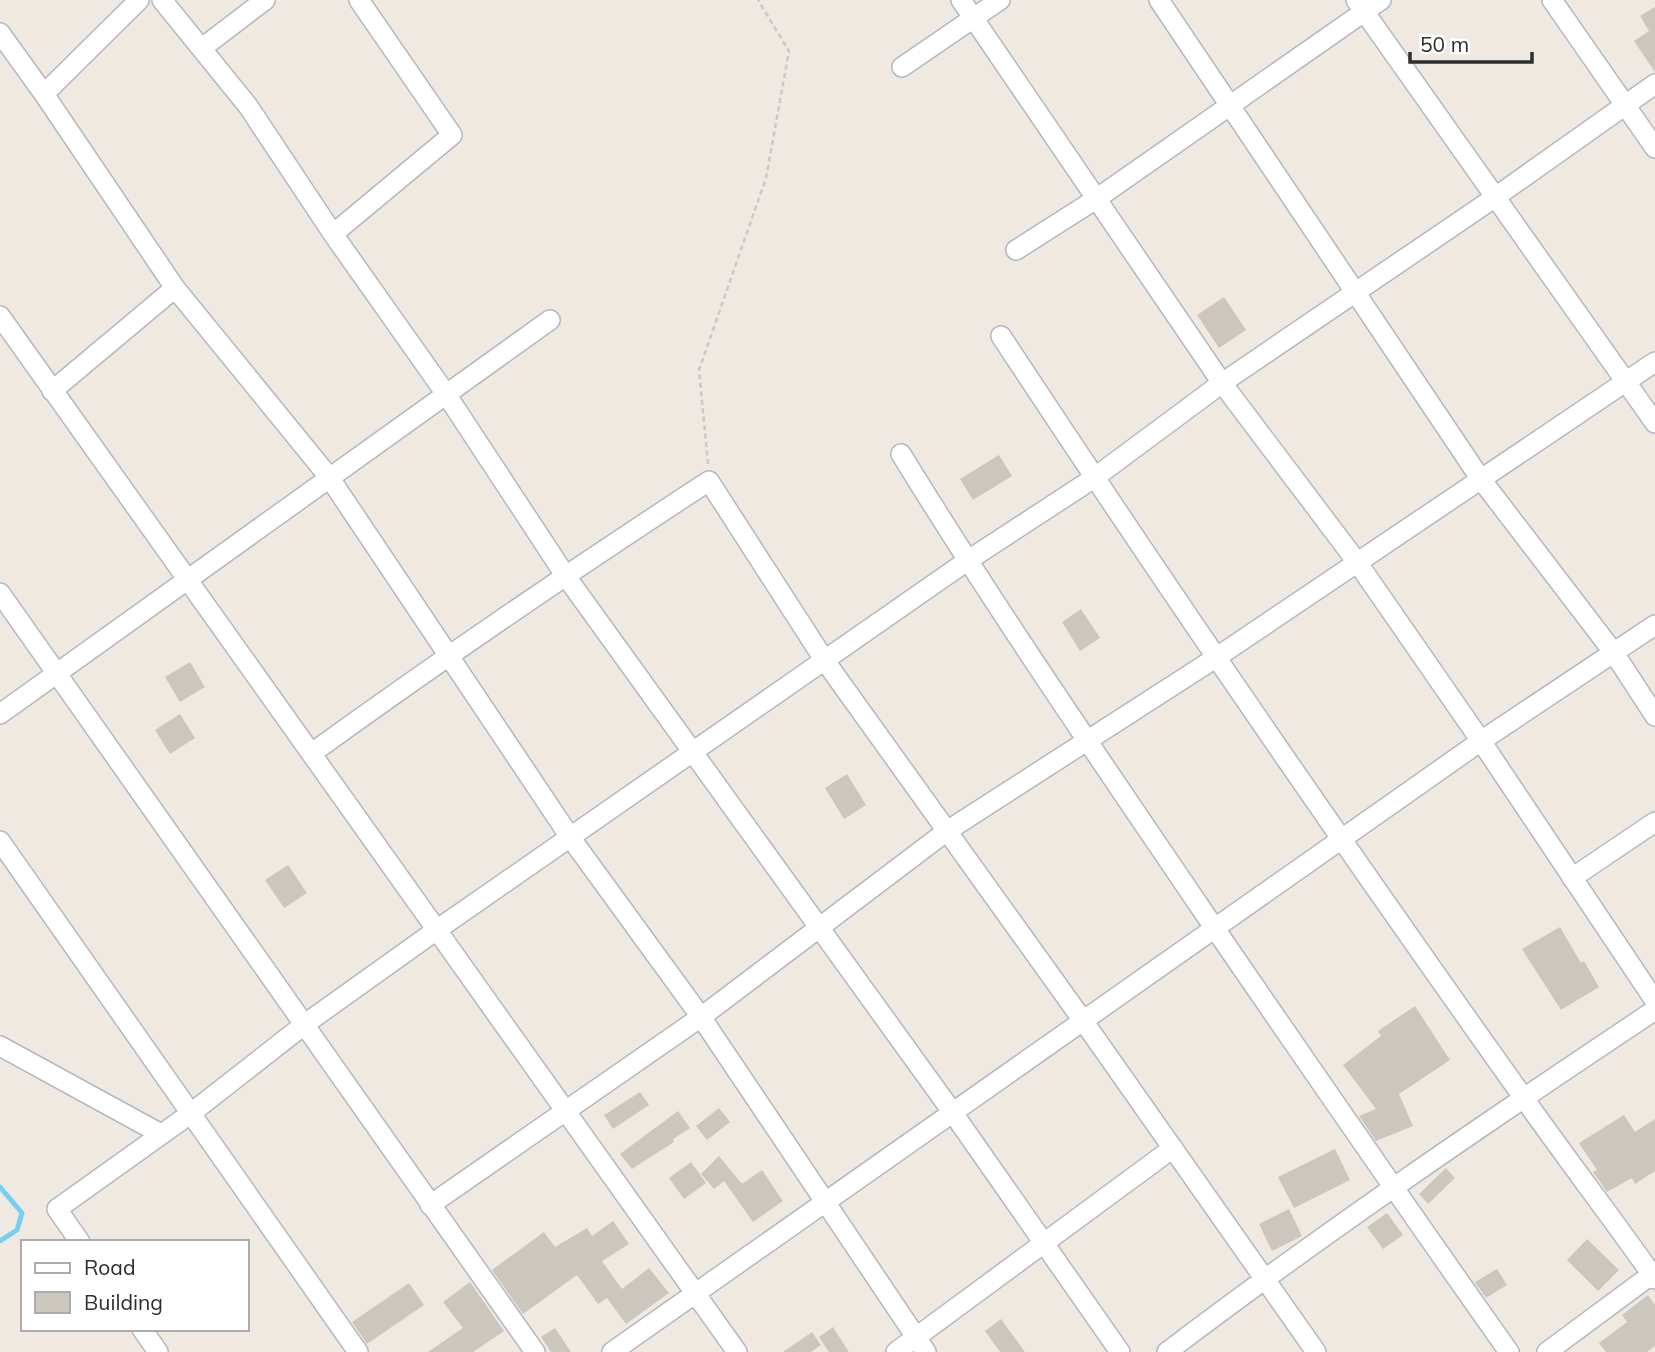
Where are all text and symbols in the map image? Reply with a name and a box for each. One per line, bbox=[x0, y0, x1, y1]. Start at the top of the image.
scale bar bbox=[1410, 21, 1532, 65]
text: 50 m bbox=[1420, 31, 1469, 57]
legend bbox=[21, 1240, 248, 1331]
text: Road bbox=[84, 1254, 135, 1280]
text: Building bbox=[84, 1289, 163, 1315]

